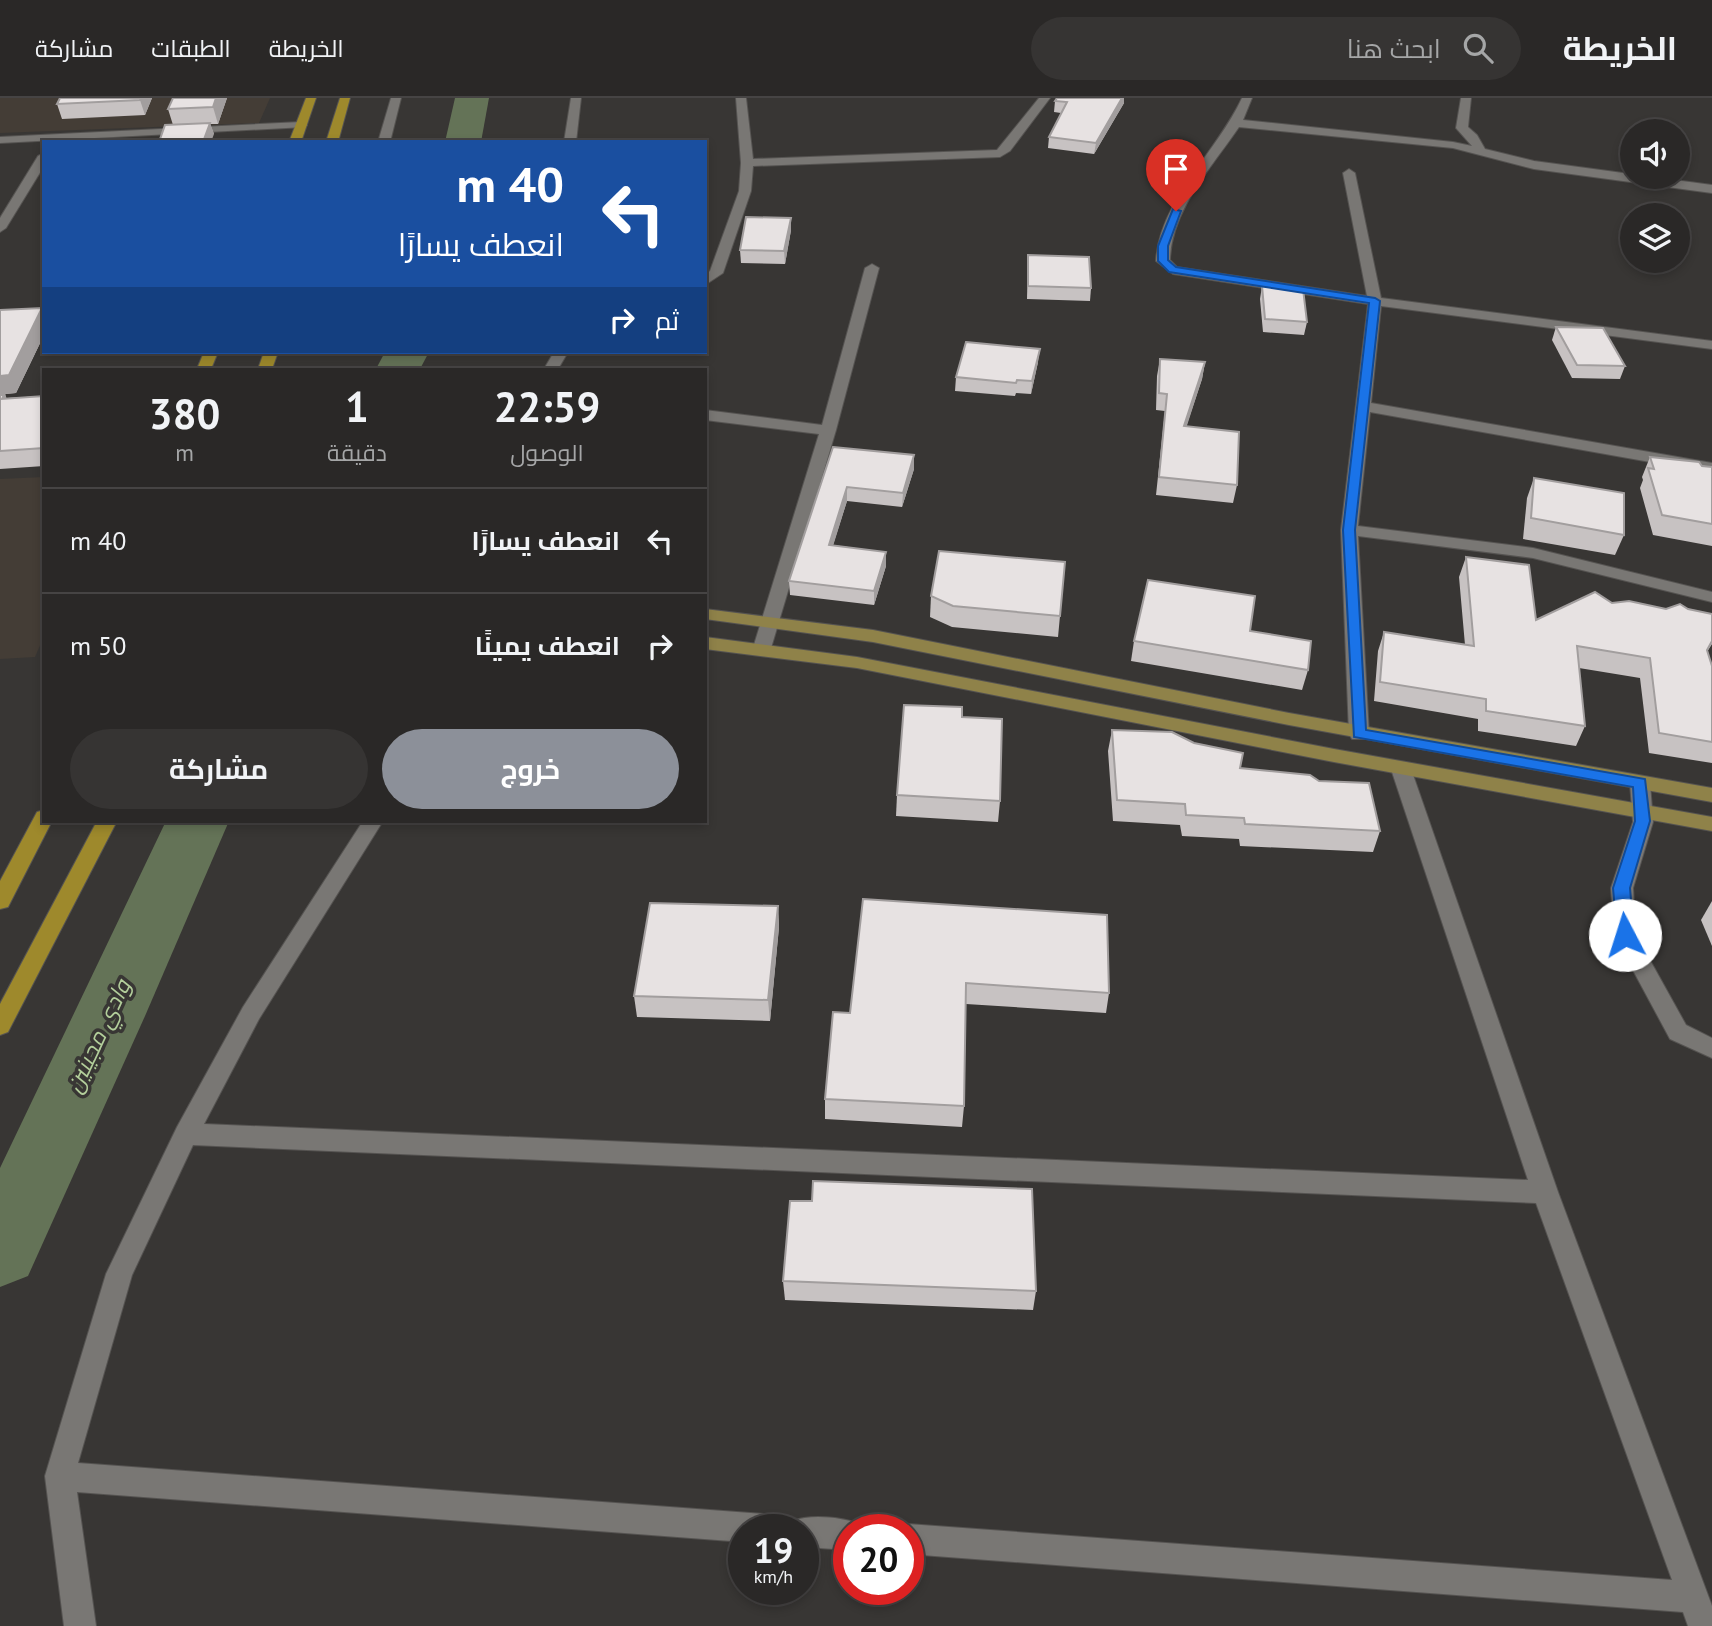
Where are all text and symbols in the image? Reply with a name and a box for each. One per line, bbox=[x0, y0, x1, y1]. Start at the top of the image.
search box bbox=[1031, 17, 1521, 80]
text: الخريطة bbox=[1563, 26, 1677, 69]
icon: search bbox=[1459, 29, 1497, 67]
text: ابحث هنا bbox=[1347, 32, 1441, 65]
text: مشاركة bbox=[35, 33, 113, 64]
text: الطبقات bbox=[151, 33, 231, 64]
text: الخريطة bbox=[269, 33, 344, 64]
map controls bbox=[1620, 119, 1690, 273]
button: sound bbox=[1620, 119, 1690, 189]
pin bbox=[1146, 139, 1206, 211]
icon: arrive bbox=[1157, 150, 1195, 188]
text: 40 m bbox=[457, 152, 564, 216]
icon: left bbox=[588, 168, 679, 259]
button: layers bbox=[1620, 203, 1690, 273]
text: انعطف يسارًا bbox=[398, 223, 564, 265]
icon: right bbox=[603, 301, 641, 339]
text: ثم bbox=[655, 304, 679, 337]
text: 1 bbox=[345, 379, 369, 434]
text: 22:59 bbox=[494, 379, 600, 434]
text: 380 bbox=[149, 386, 220, 441]
text: m bbox=[175, 438, 194, 467]
text: دقيقة bbox=[327, 438, 387, 467]
text: الوصول bbox=[510, 438, 584, 467]
icon: left bbox=[641, 522, 679, 560]
text: 40 m bbox=[70, 524, 126, 557]
text: انعطف يسارًا bbox=[472, 524, 620, 557]
icon: right bbox=[641, 627, 679, 665]
text: 50 m bbox=[70, 629, 126, 662]
text: انعطف يمينًا bbox=[475, 629, 620, 662]
button: مشاركة bbox=[70, 729, 368, 809]
button: خروج bbox=[382, 729, 679, 809]
position arrow bbox=[1588, 898, 1662, 972]
water label: وادي مجينين bbox=[59, 973, 141, 1099]
speed limit sign: 20 bbox=[833, 1514, 924, 1605]
text: 19 bbox=[754, 1527, 793, 1573]
text: km/h bbox=[754, 1565, 793, 1588]

